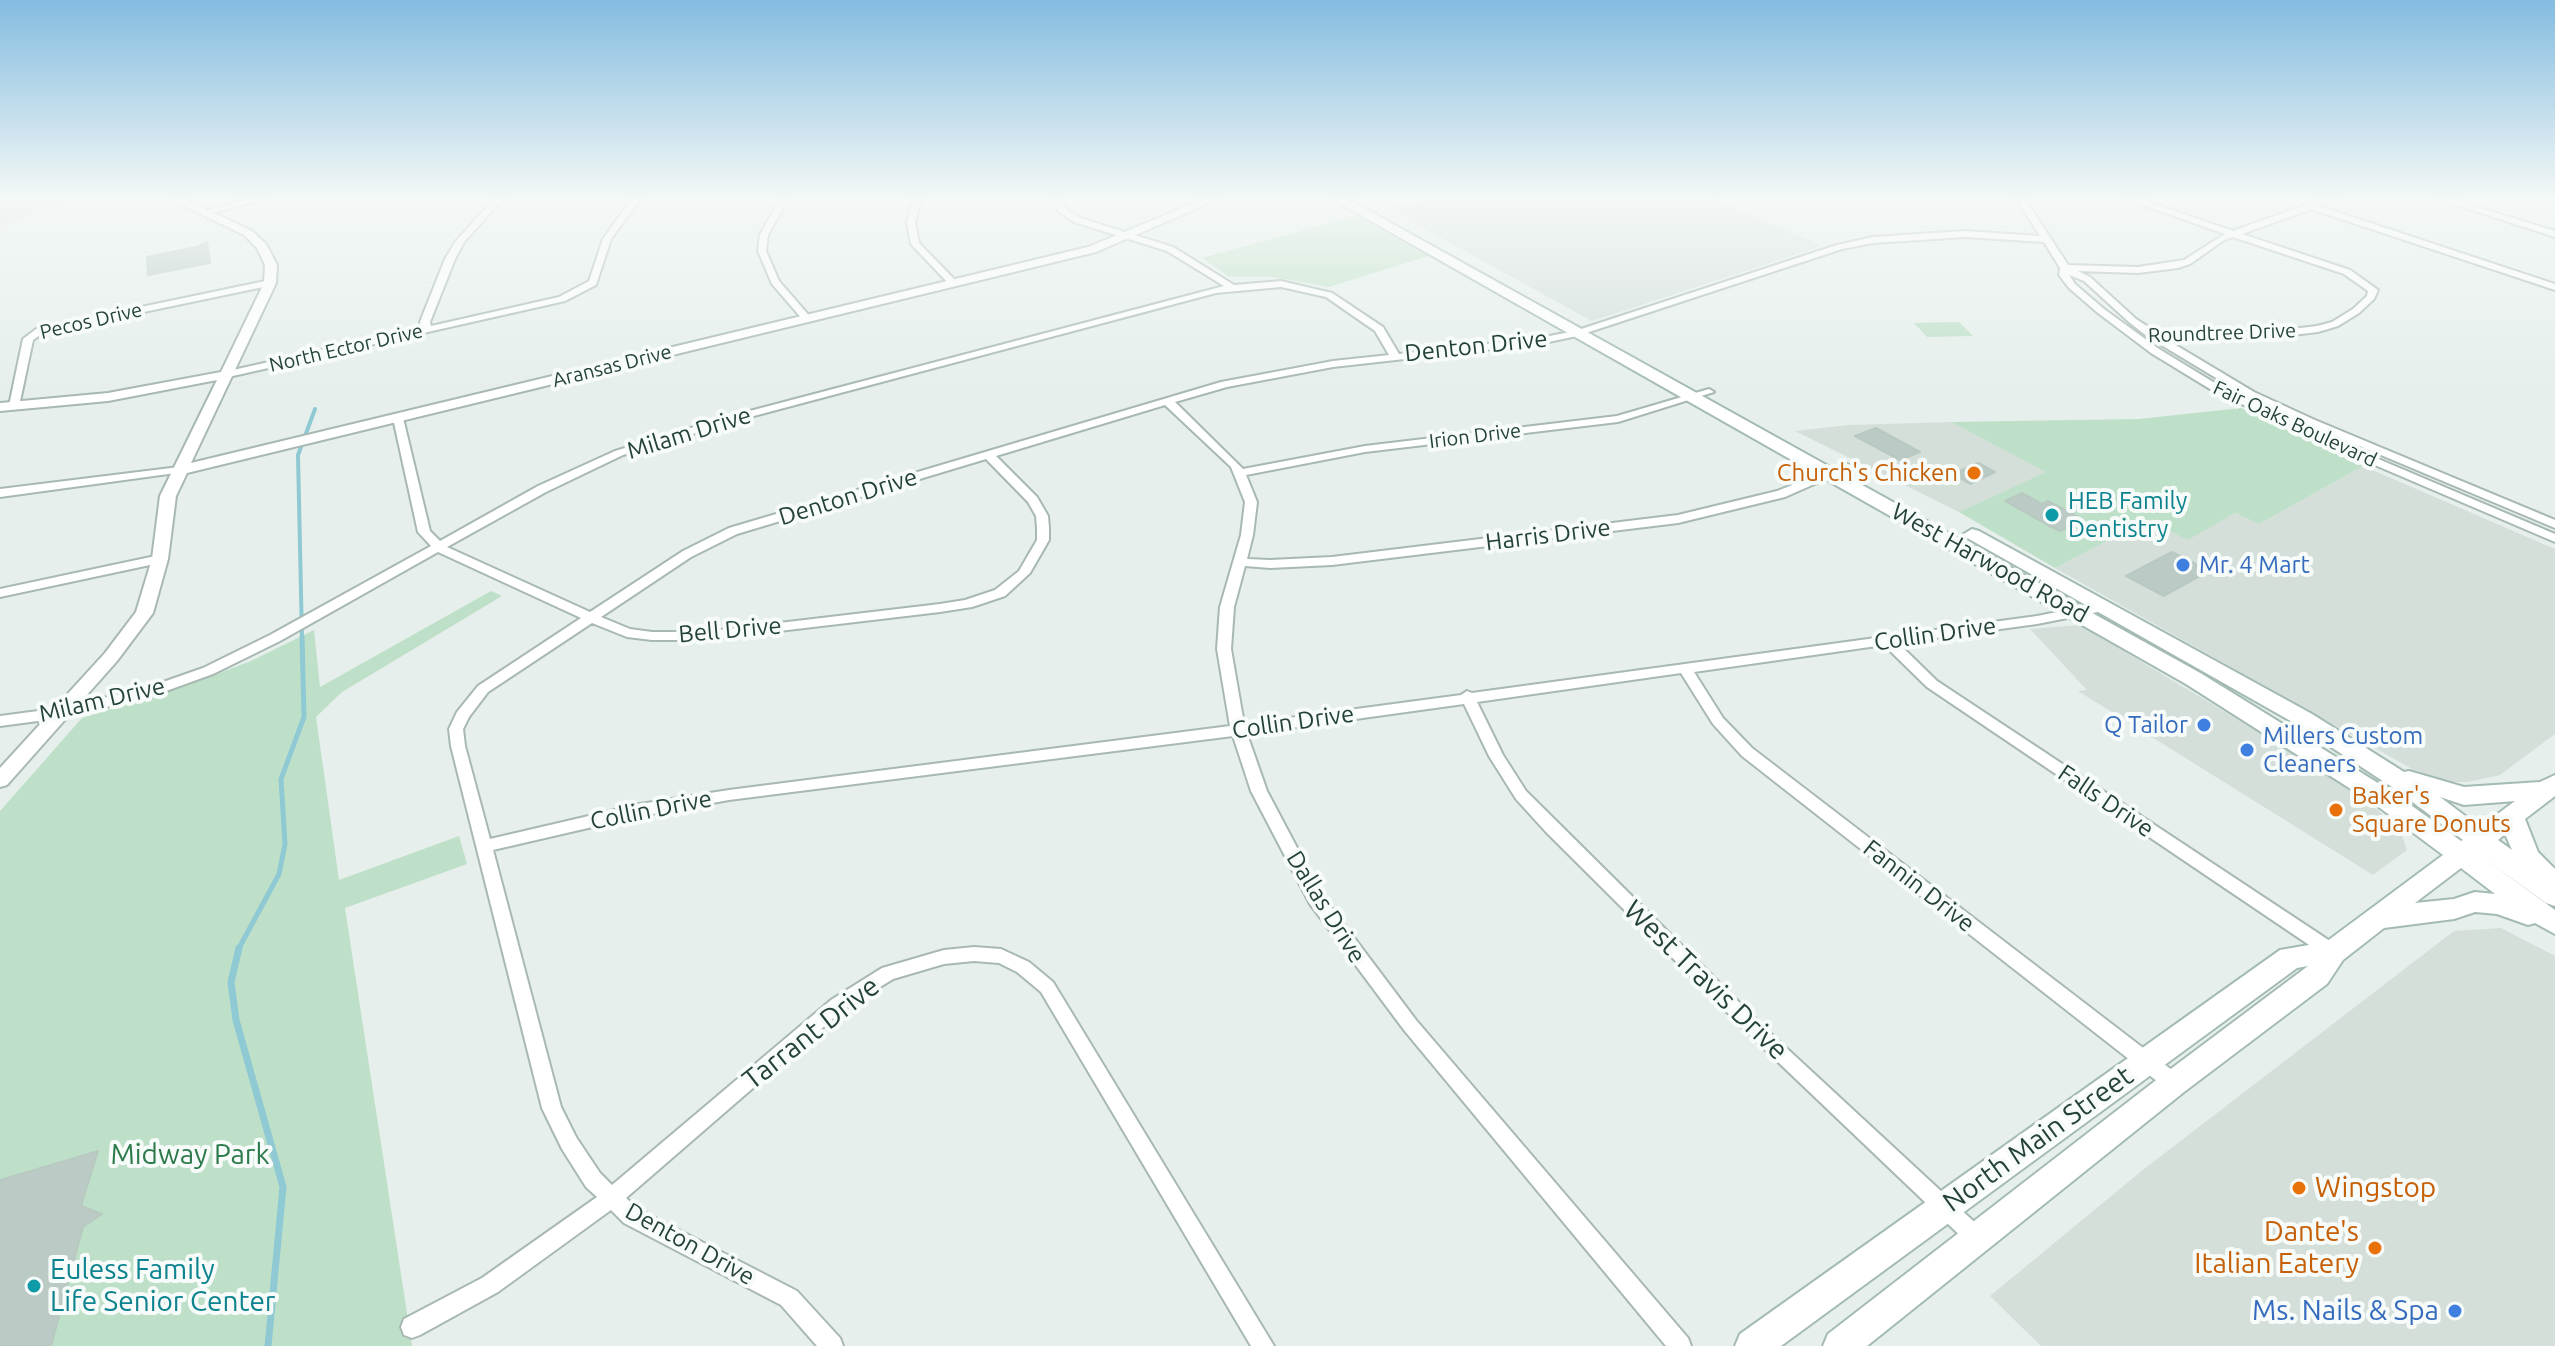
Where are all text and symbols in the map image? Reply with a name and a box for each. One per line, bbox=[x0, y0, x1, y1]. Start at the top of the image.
street label: Pecos Drive bbox=[38, 298, 144, 344]
street label: Roundtree Drive bbox=[2148, 318, 2296, 348]
street label: North Ector Drive bbox=[267, 319, 425, 377]
street label: Denton Drive bbox=[1403, 324, 1549, 368]
street label: Aransas Drive bbox=[550, 340, 674, 392]
street label: Fair Oaks Boulevard bbox=[2209, 376, 2381, 472]
street label: Milam Drive bbox=[623, 400, 755, 466]
street label: Irion Drive bbox=[1428, 418, 1522, 454]
place label: Church's Chicken bbox=[1777, 459, 1958, 487]
street label: Denton Drive bbox=[775, 462, 921, 532]
marker: Church's Chicken bbox=[1965, 464, 1983, 482]
place label: HEB Family Dentistry bbox=[2068, 487, 2187, 543]
street label: West Harwood Road bbox=[1887, 497, 2093, 629]
marker: HEB Family Dentistry bbox=[2043, 506, 2061, 524]
street label: Harris Drive bbox=[1484, 513, 1612, 557]
place label: Mr. 4 Mart bbox=[2199, 551, 2310, 579]
marker: Mr. 4 Mart bbox=[2174, 556, 2192, 574]
street label: Bell Drive bbox=[677, 611, 783, 649]
street label: Collin Drive bbox=[1872, 611, 1998, 657]
street label: Milam Drive bbox=[36, 672, 168, 728]
street label: Collin Drive bbox=[1230, 699, 1356, 745]
place label: Q Tailor bbox=[2104, 711, 2188, 739]
marker: Q Tailor bbox=[2195, 716, 2213, 734]
place label: Millers Custom Cleaners bbox=[2263, 722, 2423, 778]
marker: Millers Custom Cleaners bbox=[2238, 741, 2256, 759]
street label: Falls Drive bbox=[2053, 759, 2159, 843]
place label: Baker's Square Donuts bbox=[2352, 782, 2511, 838]
street label: Collin Drive bbox=[588, 784, 714, 836]
marker: Baker's Square Donuts bbox=[2327, 801, 2345, 819]
street label: Fannin Drive bbox=[1858, 834, 1980, 938]
street label: Dallas Drive bbox=[1280, 846, 1372, 968]
street label: West Travis Drive bbox=[1617, 893, 1795, 1067]
street label: Tarrant Drive bbox=[736, 969, 886, 1097]
street label: North Main Street bbox=[1937, 1059, 2139, 1219]
park label: Midway Park bbox=[110, 1138, 270, 1172]
place label: Wingstop bbox=[2315, 1171, 2436, 1205]
marker: Wingstop bbox=[2290, 1179, 2308, 1197]
street label: Denton Drive bbox=[620, 1197, 760, 1291]
place label: Dante's Italian Eatery bbox=[2194, 1215, 2359, 1281]
marker: Dante's Italian Eatery bbox=[2366, 1239, 2384, 1257]
place label: Euless Family Life Senior Center bbox=[50, 1253, 275, 1319]
marker: Euless Family Life Senior Center bbox=[25, 1277, 43, 1295]
place label: Ms. Nails & Spa bbox=[2252, 1294, 2439, 1328]
marker: Ms. Nails & Spa bbox=[2446, 1302, 2464, 1320]

